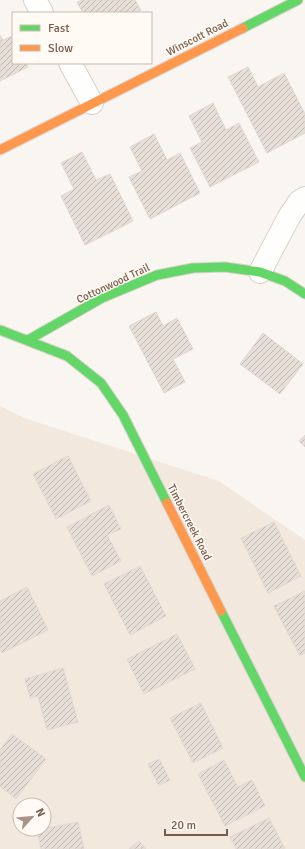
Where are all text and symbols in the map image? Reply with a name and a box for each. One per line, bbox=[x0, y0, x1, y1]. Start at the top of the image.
legend bbox=[12, 12, 152, 64]
street label: Winscott Road bbox=[164, 16, 230, 59]
text: Fast bbox=[48, 21, 69, 36]
text: Slow bbox=[48, 41, 73, 56]
street label: Cottonwood Trail bbox=[74, 261, 152, 306]
street label: Timbercreek Road bbox=[165, 482, 214, 563]
north arrow bbox=[12, 797, 52, 837]
text: N bbox=[33, 806, 48, 819]
scale bar bbox=[165, 811, 227, 837]
text: 20 m bbox=[171, 818, 196, 833]

